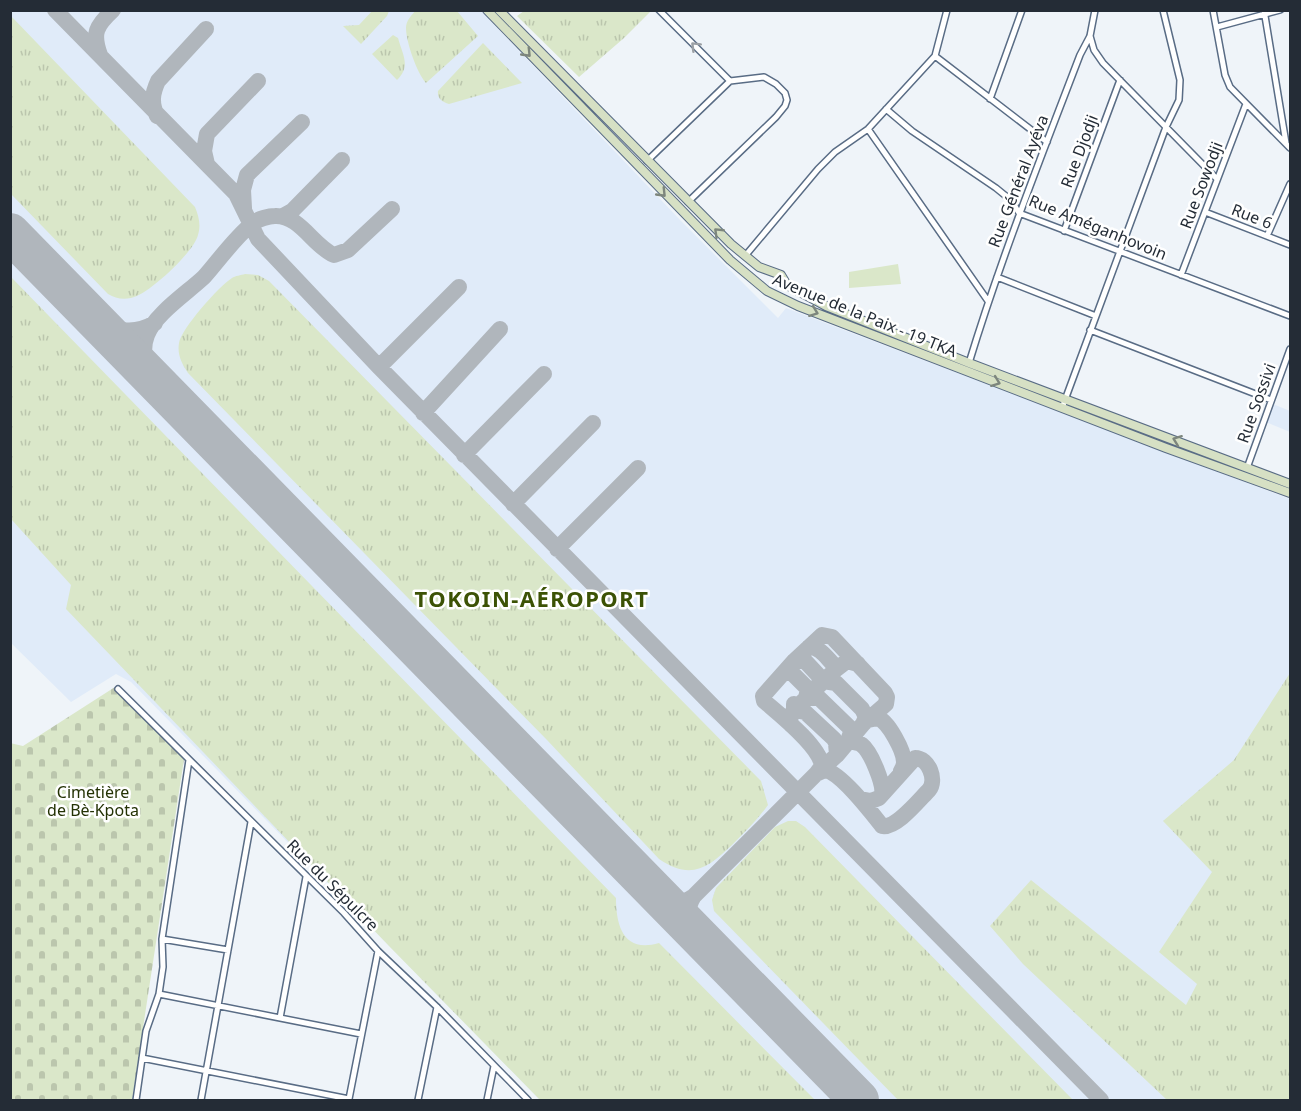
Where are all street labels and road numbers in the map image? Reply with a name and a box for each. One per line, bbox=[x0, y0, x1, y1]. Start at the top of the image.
street label: Rue Djodji bbox=[1055, 111, 1103, 191]
street label: Rue Général Ayéva bbox=[983, 112, 1053, 250]
street label: Rue Sowodji bbox=[1174, 138, 1228, 232]
street label: Rue Améganhovoin bbox=[1026, 189, 1170, 265]
street label: Rue 6 bbox=[1228, 198, 1276, 234]
street label: Avenue de la Paix - 19 TKA bbox=[770, 268, 961, 362]
street label: Rue Sossivi bbox=[1231, 360, 1281, 446]
street label: Rue du Sépulcre bbox=[282, 834, 384, 936]

